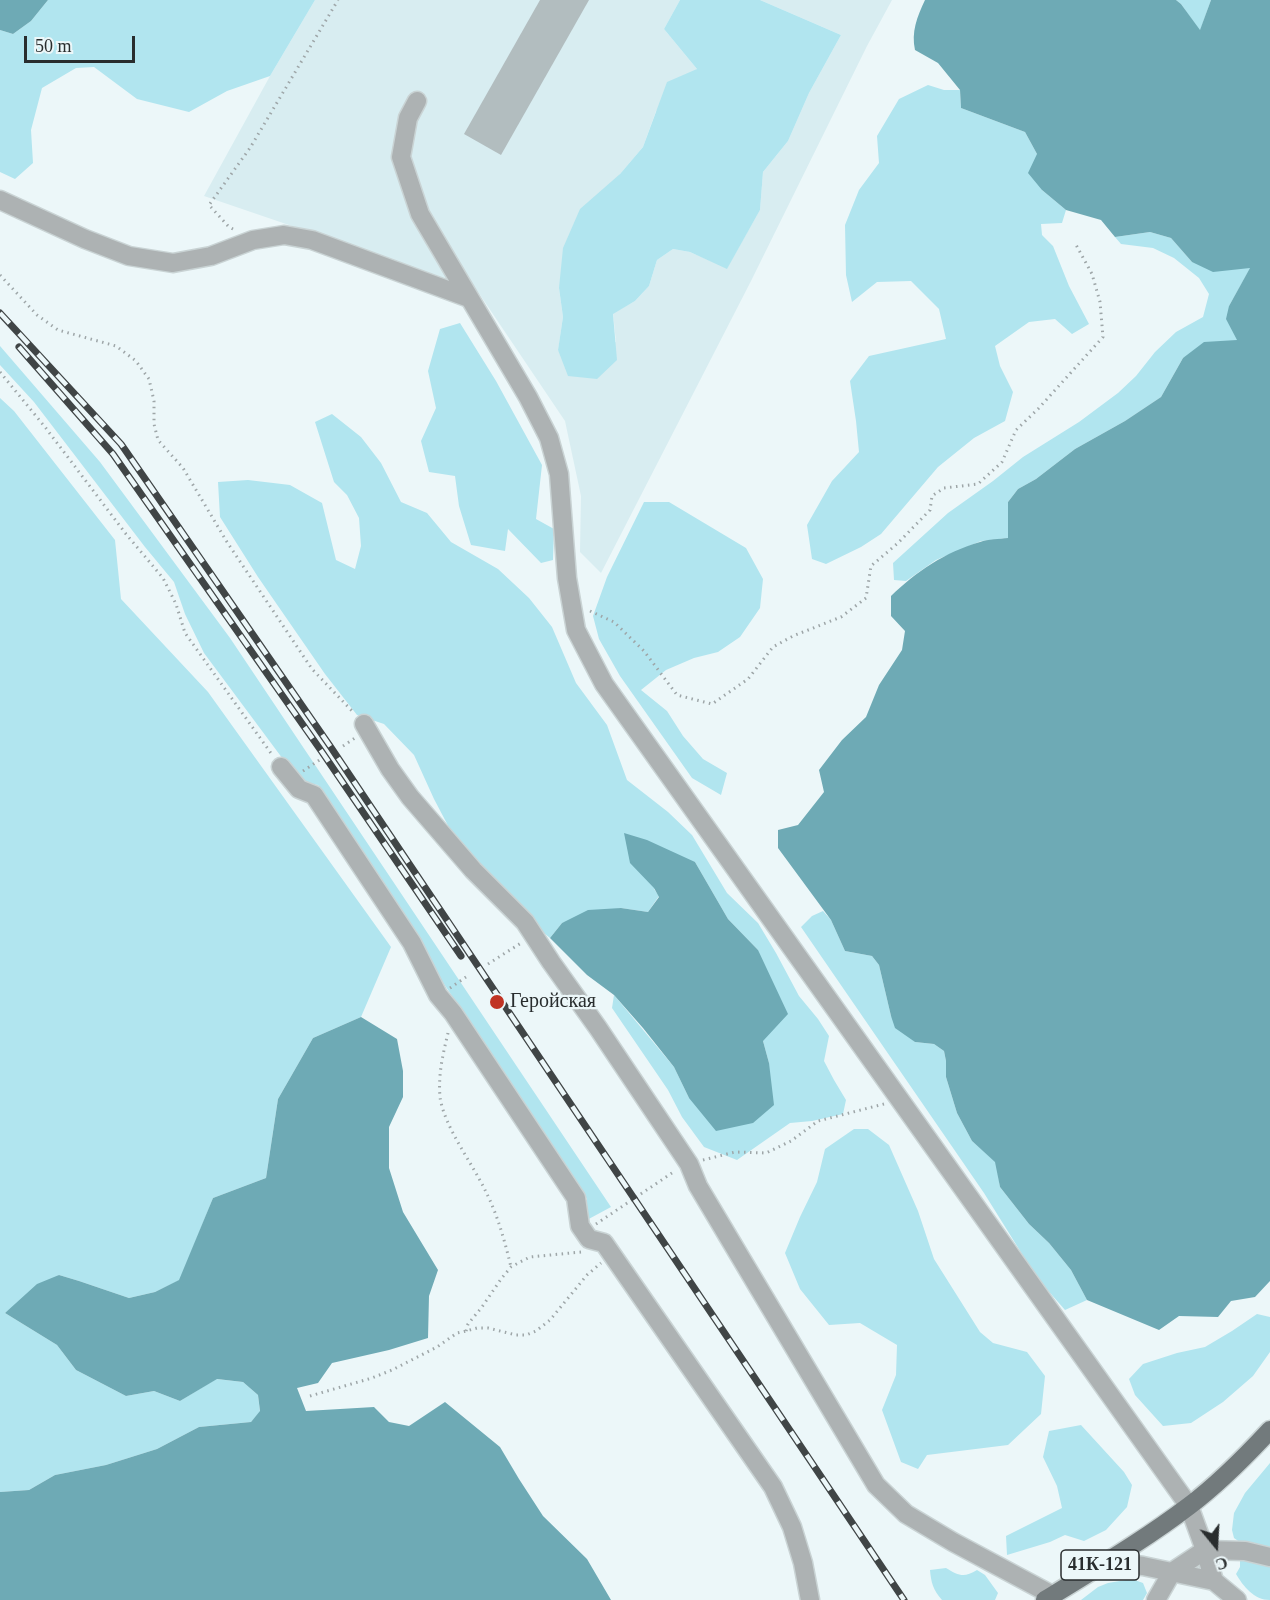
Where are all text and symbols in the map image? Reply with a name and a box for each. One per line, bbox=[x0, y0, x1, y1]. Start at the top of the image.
scale bar bbox=[27, 24, 138, 62]
text: 50 m bbox=[35, 36, 72, 56]
place label: Геройская bbox=[510, 990, 596, 1014]
marker: Геройская bbox=[488, 993, 506, 1011]
north arrow bbox=[1186, 1516, 1246, 1576]
road number: 41К-121 bbox=[1061, 1550, 1139, 1580]
text: С bbox=[1214, 1554, 1230, 1573]

